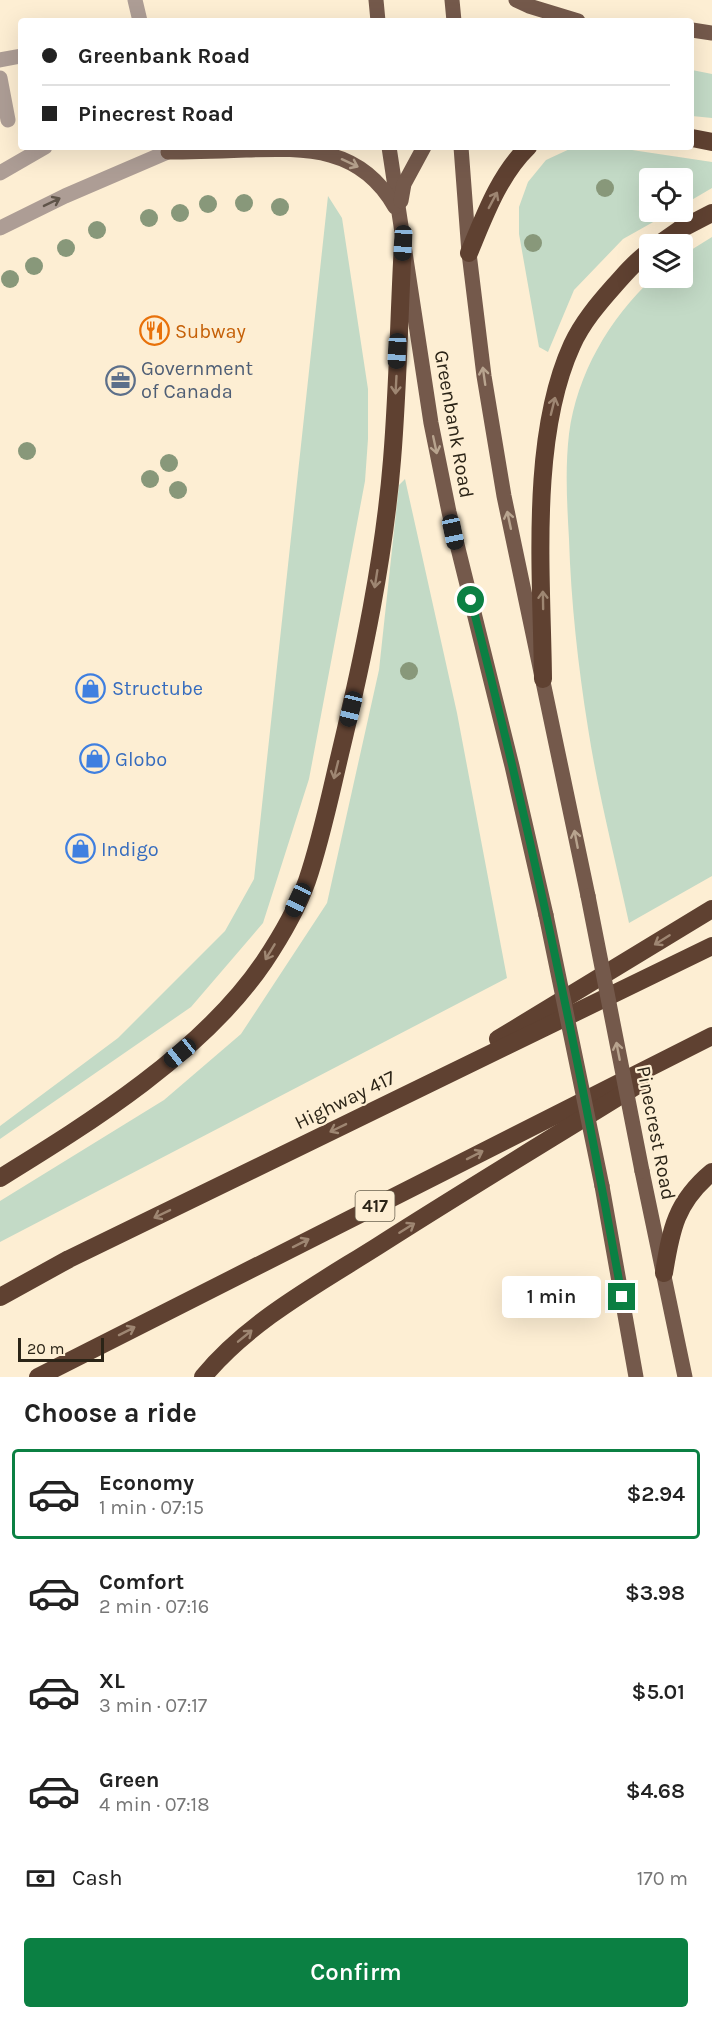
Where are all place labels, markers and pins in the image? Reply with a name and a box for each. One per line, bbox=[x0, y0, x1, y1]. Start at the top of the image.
restaurant icon: Subway bbox=[138, 315, 170, 347]
place label: Subway bbox=[175, 320, 246, 343]
place label: Government of Canada bbox=[141, 357, 253, 403]
office icon: Government of Canada bbox=[104, 364, 136, 396]
shop icon: Structube bbox=[75, 672, 107, 704]
place label: Structube bbox=[112, 677, 203, 700]
shop icon: Globo bbox=[78, 743, 110, 775]
place label: Globo bbox=[115, 748, 167, 771]
shop icon: Indigo bbox=[64, 833, 96, 865]
place label: Indigo bbox=[101, 838, 159, 861]

